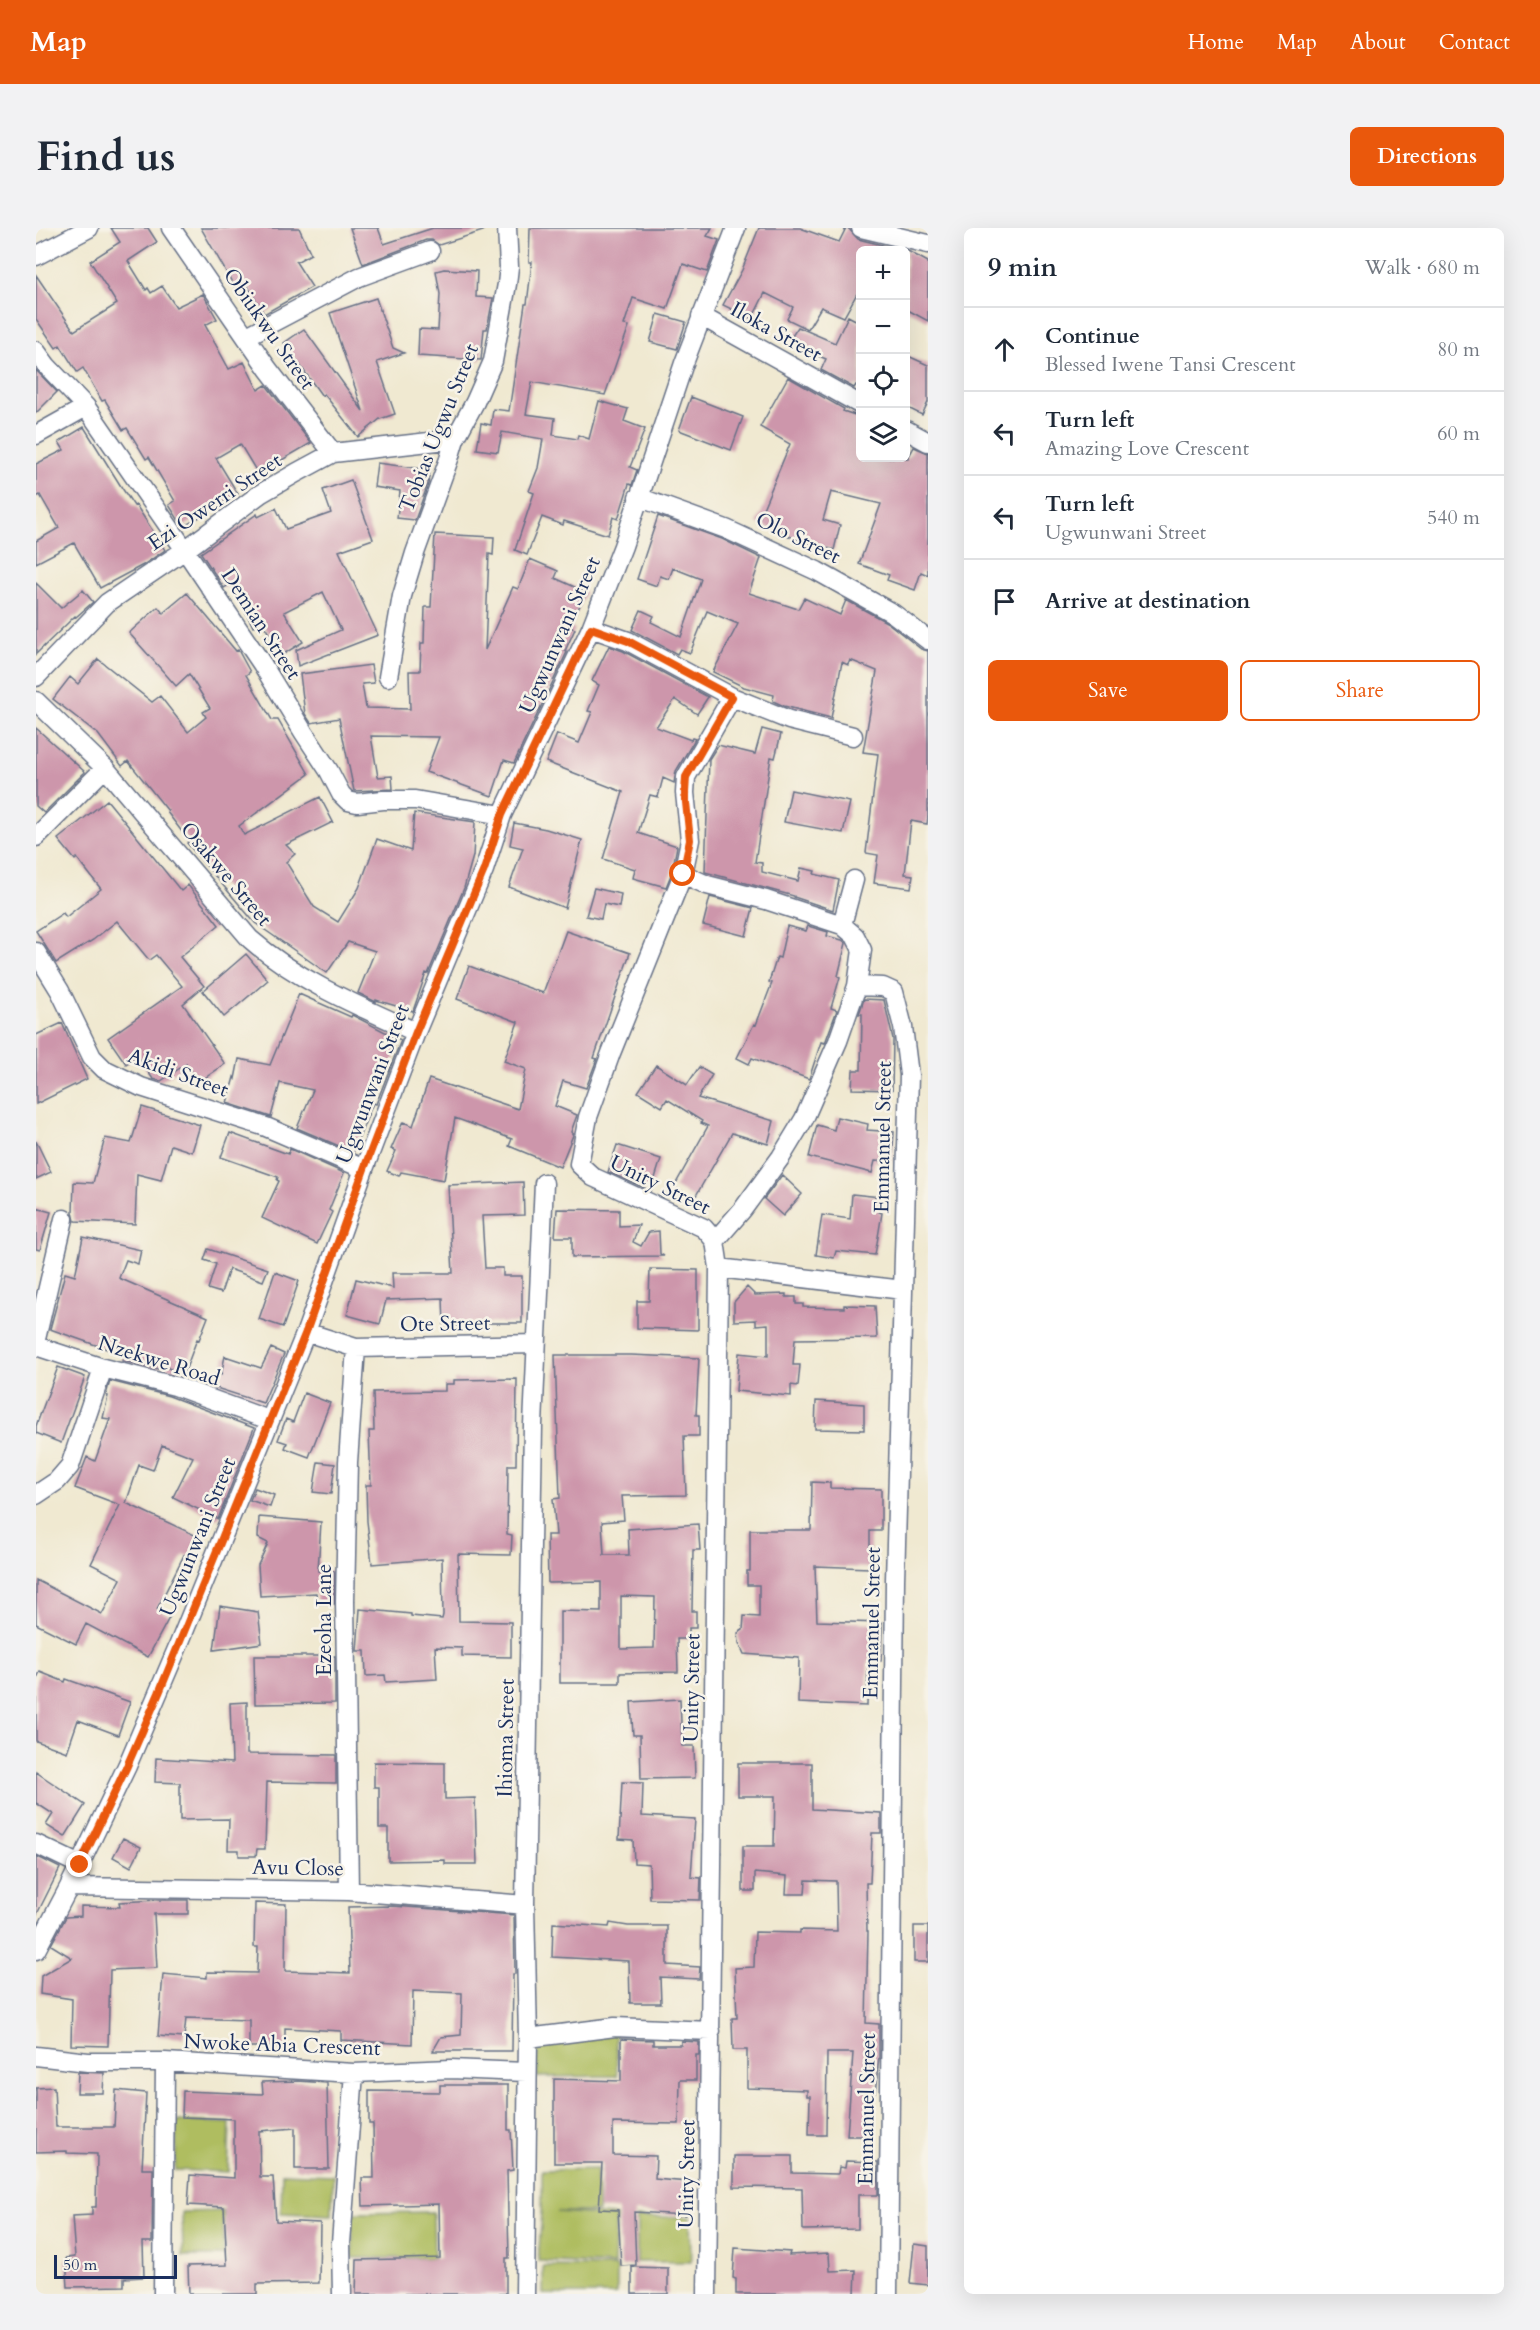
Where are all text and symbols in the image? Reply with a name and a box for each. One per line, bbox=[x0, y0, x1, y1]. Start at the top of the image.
text: Map bbox=[30, 23, 87, 61]
text: Home bbox=[1188, 28, 1244, 57]
text: Map bbox=[1277, 28, 1317, 57]
text: About bbox=[1350, 28, 1406, 57]
text: Contact bbox=[1439, 28, 1510, 57]
button: Directions bbox=[1350, 127, 1504, 186]
text: Find us bbox=[36, 128, 176, 185]
map controls bbox=[856, 246, 910, 462]
button: + bbox=[856, 246, 910, 300]
text: 9 min bbox=[988, 250, 1057, 285]
text: Walk · 680 m bbox=[1365, 254, 1480, 281]
street label: Obiukwu Street bbox=[216, 262, 322, 396]
street label: Iloka Street bbox=[725, 295, 827, 369]
button: − bbox=[856, 300, 910, 354]
text: Continue bbox=[1045, 321, 1140, 351]
icon: ahead bbox=[988, 333, 1021, 366]
text: 80 m bbox=[1437, 336, 1480, 363]
street label: Tobias Ugwu Street bbox=[392, 339, 486, 516]
text: Blessed Iwene Tansi Crescent bbox=[1045, 351, 1296, 378]
button: locate bbox=[856, 354, 910, 408]
text: Turn left bbox=[1045, 405, 1134, 435]
button: layers bbox=[856, 408, 910, 462]
icon: left bbox=[988, 417, 1021, 450]
text: 60 m bbox=[1437, 420, 1480, 447]
text: Amazing Love Crescent bbox=[1045, 435, 1249, 462]
street label: Ezi Owerri Street bbox=[142, 446, 288, 558]
text: Turn left bbox=[1045, 489, 1134, 519]
icon: left bbox=[988, 501, 1021, 534]
text: 540 m bbox=[1427, 504, 1480, 531]
street label: Olo Street bbox=[751, 505, 846, 571]
text: Ugwunwani Street bbox=[1045, 519, 1206, 546]
street label: Ugwunwani Street bbox=[512, 552, 608, 718]
street label: Demian Street bbox=[214, 563, 308, 686]
icon: arrive bbox=[988, 585, 1021, 618]
text: Arrive at destination bbox=[1045, 586, 1250, 616]
button: Save bbox=[988, 660, 1228, 721]
button: Share bbox=[1240, 660, 1480, 721]
street label: Osakwe Street bbox=[174, 816, 278, 933]
route start bbox=[669, 860, 695, 886]
street label: Ugwunwani Street bbox=[329, 1000, 417, 1168]
street label: Akidi Street bbox=[124, 1041, 233, 1105]
street label: Emmanuel Street bbox=[867, 1060, 899, 1213]
street label: Unity Street bbox=[605, 1148, 716, 1222]
street label: Ote Street bbox=[400, 1309, 491, 1339]
street label: Nzekwe Road bbox=[94, 1329, 224, 1393]
street label: Ugwunwani Street bbox=[153, 1453, 243, 1621]
street label: Emmanuel Street bbox=[856, 1546, 888, 1699]
street label: Ezeoha Lane bbox=[310, 1564, 339, 1676]
street label: Unity Street bbox=[677, 1633, 707, 1743]
street label: Ihioma Street bbox=[490, 1678, 522, 1798]
route end bbox=[66, 1851, 92, 1877]
street label: Avu Close bbox=[252, 1853, 344, 1883]
street label: Nwoke Abia Crescent bbox=[183, 2027, 381, 2063]
street label: Emmanuel Street bbox=[851, 2032, 883, 2185]
street label: Unity Street bbox=[672, 2119, 702, 2229]
scale bar bbox=[54, 2252, 177, 2280]
text: 50 m bbox=[63, 2254, 97, 2276]

